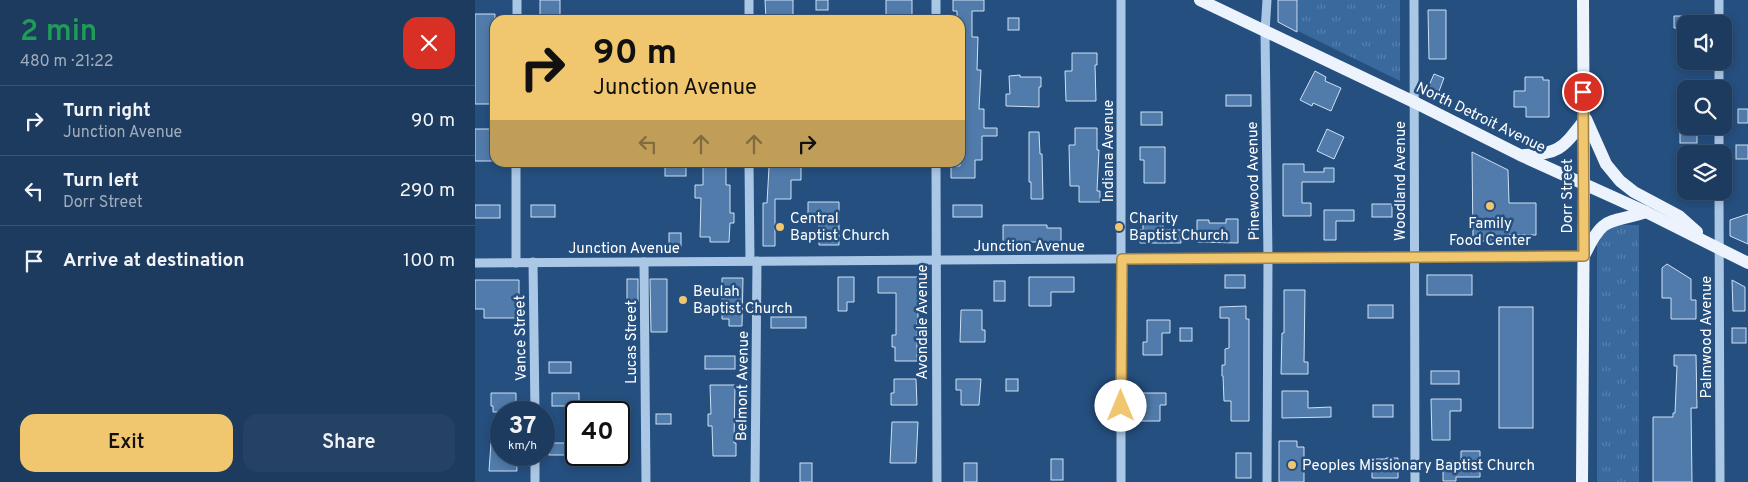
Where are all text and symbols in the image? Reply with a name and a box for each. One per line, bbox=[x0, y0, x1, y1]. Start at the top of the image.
text: 2 min bbox=[20, 14, 97, 51]
map controls bbox=[1677, 15, 1732, 200]
button: sound bbox=[1677, 15, 1732, 70]
button: close bbox=[403, 17, 455, 69]
text: 90 m bbox=[593, 32, 677, 76]
icon: right bbox=[510, 35, 575, 100]
text: 480 m · 21:22 bbox=[20, 52, 114, 72]
pin bbox=[1562, 71, 1604, 113]
text: Junction Avenue bbox=[593, 75, 757, 102]
icon: arrive bbox=[1569, 78, 1597, 106]
street label: North Detroit Avenue bbox=[1412, 79, 1548, 158]
button: search bbox=[1677, 80, 1732, 135]
text: Turn right bbox=[63, 99, 151, 123]
street label: Indiana Avenue bbox=[1100, 100, 1119, 202]
icon: right bbox=[20, 107, 48, 135]
text: 90 m bbox=[411, 109, 455, 133]
street label: Pinewood Avenue bbox=[1244, 121, 1265, 241]
street label: Woodland Avenue bbox=[1392, 121, 1411, 241]
text: Junction Avenue bbox=[63, 123, 182, 143]
icon: left bbox=[634, 130, 662, 158]
icon: ahead bbox=[687, 130, 715, 158]
icon: ahead bbox=[740, 130, 768, 158]
icon: right bbox=[793, 130, 821, 158]
button: layers bbox=[1677, 145, 1732, 200]
street label: Dorr Street bbox=[1559, 159, 1578, 233]
text: Turn left bbox=[63, 169, 139, 193]
icon: left bbox=[20, 177, 48, 205]
text: 290 m bbox=[399, 179, 455, 203]
text: Dorr Street bbox=[63, 193, 143, 213]
marker: Family Food Center bbox=[1484, 200, 1496, 212]
place label: Central Baptist Church bbox=[790, 210, 890, 246]
place label: Charity Baptist Church bbox=[1129, 210, 1229, 246]
place label: Family Food Center bbox=[1449, 215, 1531, 251]
marker: Central Baptist Church bbox=[774, 221, 786, 233]
marker: Charity Baptist Church bbox=[1113, 221, 1125, 233]
street label: Junction Avenue bbox=[973, 238, 1085, 257]
street label: Junction Avenue bbox=[568, 240, 680, 259]
icon: arrive bbox=[20, 247, 48, 275]
text: Arrive at destination bbox=[63, 249, 244, 273]
text: 100 m bbox=[403, 249, 455, 273]
street label: Avondale Avenue bbox=[914, 264, 933, 380]
street label: Palmwood Avenue bbox=[1698, 276, 1717, 398]
place label: Beulah Baptist Church bbox=[693, 283, 793, 319]
marker: Beulah Baptist Church bbox=[677, 294, 689, 306]
street label: Vance Street bbox=[511, 295, 532, 381]
street label: Lucas Street bbox=[623, 300, 642, 384]
street label: Belmont Avenue bbox=[733, 331, 754, 441]
position arrow bbox=[1094, 379, 1146, 431]
speed limit sign: 40 bbox=[565, 401, 630, 466]
text: 37 bbox=[508, 411, 537, 443]
button: Exit bbox=[20, 414, 233, 472]
button: Share bbox=[243, 414, 455, 472]
text: km/h bbox=[508, 438, 537, 454]
place label: Peoples Missionary Baptist Church bbox=[1302, 457, 1535, 476]
marker: Peoples Missionary Baptist Church bbox=[1286, 459, 1298, 471]

